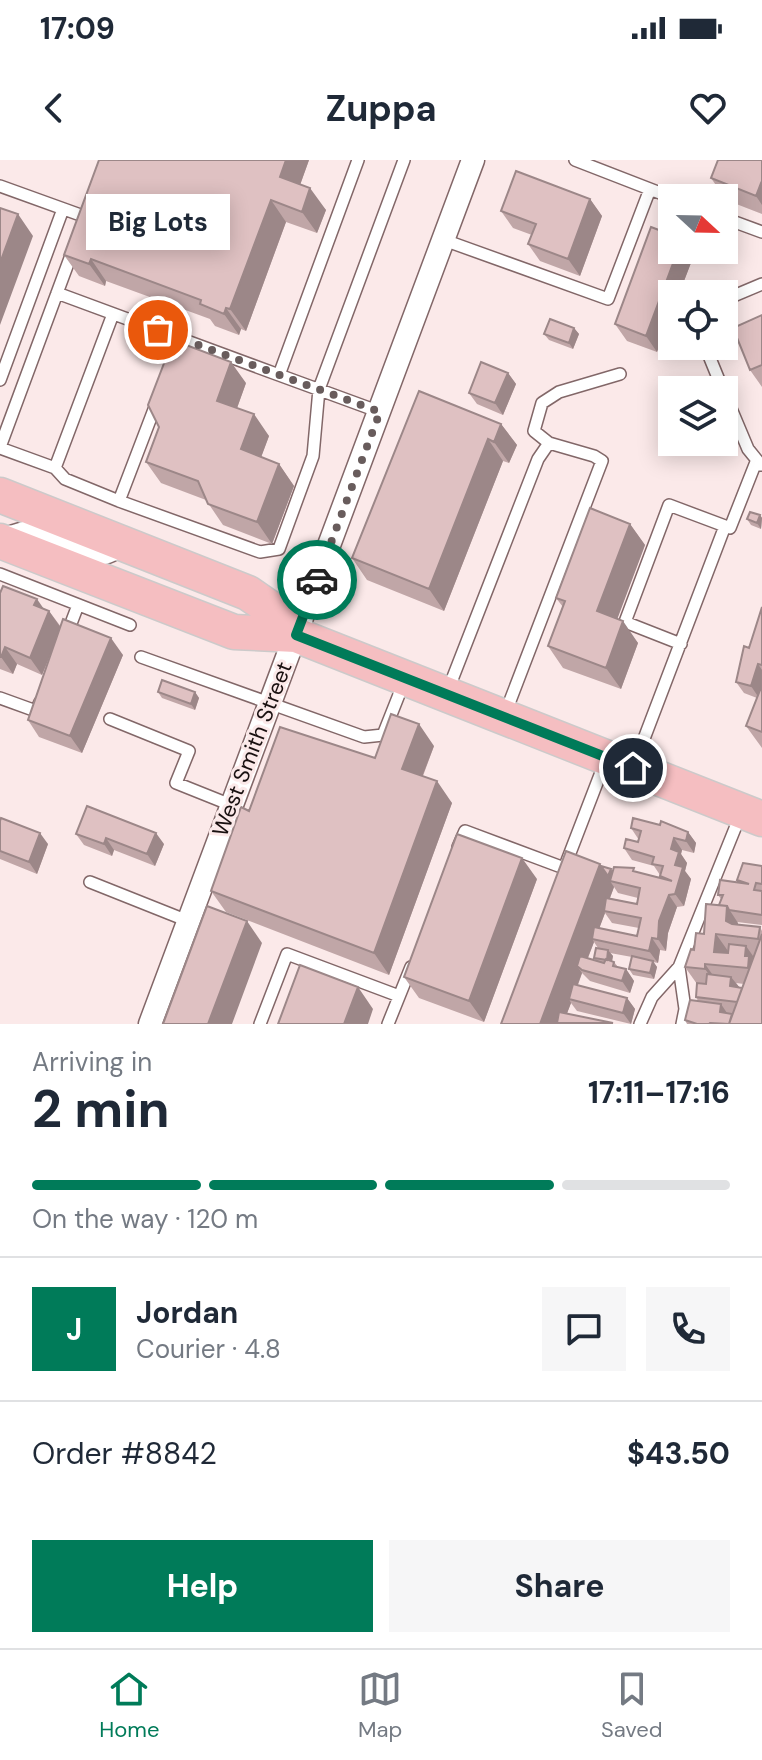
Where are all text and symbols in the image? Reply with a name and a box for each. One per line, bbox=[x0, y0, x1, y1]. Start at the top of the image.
text: 17:09 bbox=[40, 9, 115, 48]
text: Zuppa bbox=[325, 85, 437, 132]
icon: back bbox=[32, 86, 76, 130]
icon: heart bbox=[686, 86, 730, 130]
north arrow bbox=[658, 184, 738, 264]
map controls bbox=[658, 184, 738, 456]
callout: Big Lots bbox=[86, 194, 230, 250]
text: Big Lots bbox=[108, 205, 208, 239]
button: locate bbox=[658, 280, 738, 360]
pin bbox=[124, 296, 192, 364]
icon: bag bbox=[136, 308, 180, 352]
button: layers bbox=[658, 376, 738, 456]
courier bbox=[277, 540, 357, 620]
icon: car bbox=[295, 558, 339, 602]
street label: West Smith Street bbox=[205, 658, 299, 840]
pin bbox=[599, 734, 667, 802]
icon: home bbox=[611, 746, 655, 790]
text: Arriving in bbox=[32, 1045, 152, 1079]
text: 17:11–17:16 bbox=[588, 1073, 730, 1112]
text: 2 min bbox=[32, 1075, 170, 1143]
text: On the way · 120 m bbox=[32, 1202, 258, 1236]
button: chat bbox=[542, 1287, 626, 1371]
button: phone bbox=[646, 1287, 730, 1371]
text: Jordan bbox=[136, 1293, 238, 1332]
text: J bbox=[66, 1310, 82, 1349]
text: Courier · 4.8 bbox=[136, 1332, 281, 1366]
text: Order #8842 bbox=[32, 1434, 217, 1473]
text: $43.50 bbox=[627, 1434, 730, 1473]
button: Help bbox=[32, 1540, 373, 1632]
button: Share bbox=[389, 1540, 730, 1632]
tab: Home bbox=[99, 1667, 159, 1744]
tab: Map bbox=[358, 1667, 402, 1744]
tab: Saved bbox=[601, 1667, 663, 1744]

